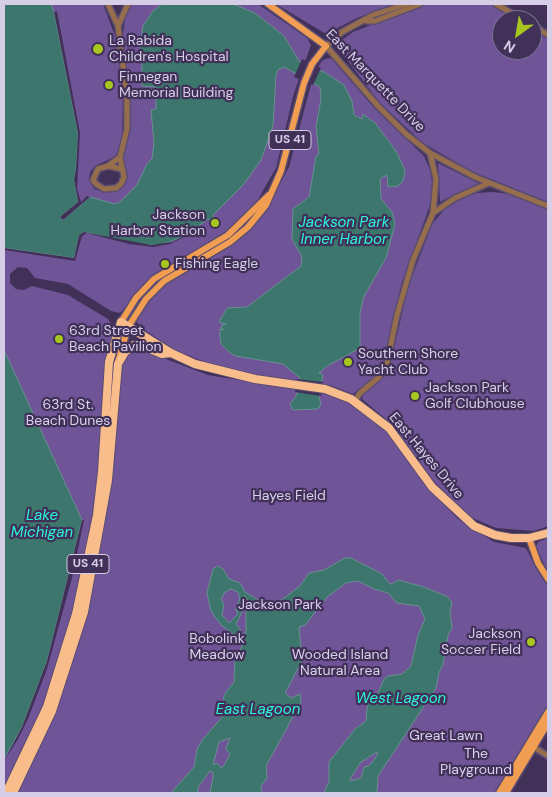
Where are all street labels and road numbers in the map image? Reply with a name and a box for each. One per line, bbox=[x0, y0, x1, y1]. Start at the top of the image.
street label: East Marquette Drive bbox=[322, 26, 428, 136]
road number: US 41 bbox=[269, 130, 311, 150]
street label: East Hayes Drive bbox=[385, 409, 467, 503]
road number: US 41 bbox=[67, 554, 109, 574]

